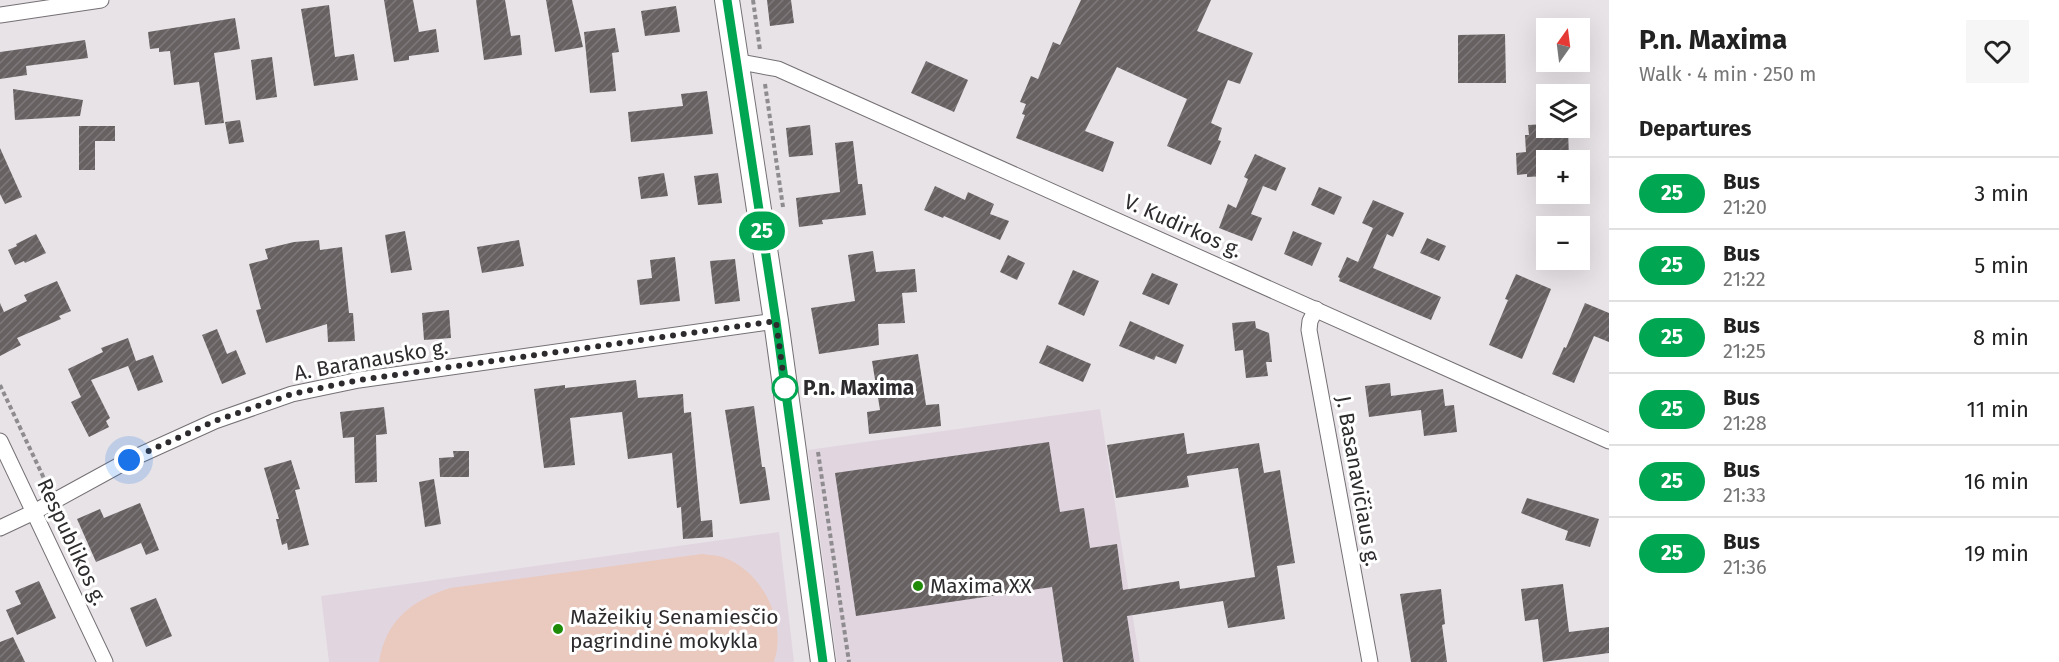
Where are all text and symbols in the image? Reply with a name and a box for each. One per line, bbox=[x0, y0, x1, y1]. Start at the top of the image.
north arrow bbox=[1536, 18, 1590, 72]
map controls bbox=[1536, 18, 1590, 270]
button: heart bbox=[1966, 20, 2029, 83]
text: P.n. Maxima bbox=[1639, 23, 1787, 56]
text: Walk · 4 min · 250 m bbox=[1639, 62, 1816, 86]
button: layers bbox=[1536, 84, 1590, 138]
text: Departures bbox=[1639, 115, 1751, 142]
button: + bbox=[1536, 150, 1590, 204]
text: Bus bbox=[1723, 168, 1760, 195]
text: 25 bbox=[1661, 180, 1683, 206]
text: 3 min bbox=[1974, 180, 2029, 207]
street label: V. Kudirkos g. bbox=[1120, 188, 1246, 264]
text: 21:20 bbox=[1723, 195, 1767, 219]
line badge: 25 bbox=[735, 212, 789, 250]
button: − bbox=[1536, 216, 1590, 270]
text: 25 bbox=[751, 218, 773, 244]
text: Bus bbox=[1723, 240, 1760, 267]
text: 25 bbox=[1661, 252, 1683, 278]
text: 5 min bbox=[1974, 252, 2029, 279]
text: 21:22 bbox=[1723, 267, 1766, 291]
text: Bus bbox=[1723, 312, 1760, 339]
text: 25 bbox=[1661, 324, 1683, 350]
text: 8 min bbox=[1973, 324, 2029, 351]
street label: A. Baranausko g. bbox=[292, 334, 450, 386]
text: 21:25 bbox=[1723, 339, 1766, 363]
marker: P.n. Maxima bbox=[772, 375, 798, 401]
place label: P.n. Maxima bbox=[803, 375, 914, 401]
text: Bus bbox=[1723, 384, 1760, 411]
street label: J. Basanavičiaus g. bbox=[1330, 394, 1386, 568]
text: 25 bbox=[1661, 396, 1683, 422]
text: 11 min bbox=[1966, 396, 2029, 423]
text: 21:28 bbox=[1723, 411, 1767, 435]
your location bbox=[114, 445, 144, 475]
text: Bus bbox=[1723, 456, 1760, 483]
text: 25 bbox=[1661, 468, 1683, 494]
text: 16 min bbox=[1964, 468, 2029, 495]
street label: Respublikos g. bbox=[31, 474, 113, 610]
text: 21:33 bbox=[1723, 483, 1766, 507]
text: Bus bbox=[1723, 528, 1760, 555]
text: 25 bbox=[1661, 540, 1683, 566]
text: 19 min bbox=[1964, 540, 2029, 567]
text: 21:36 bbox=[1723, 555, 1767, 579]
place label: Maxima XX bbox=[930, 573, 1032, 599]
marker: Maxima XX bbox=[911, 579, 925, 593]
place label: Mažeikių Senamiesčio pagrindinė mokykla bbox=[570, 604, 779, 654]
marker: Mažeikių Senamiesčio pagrindinė mokykla bbox=[551, 622, 565, 636]

